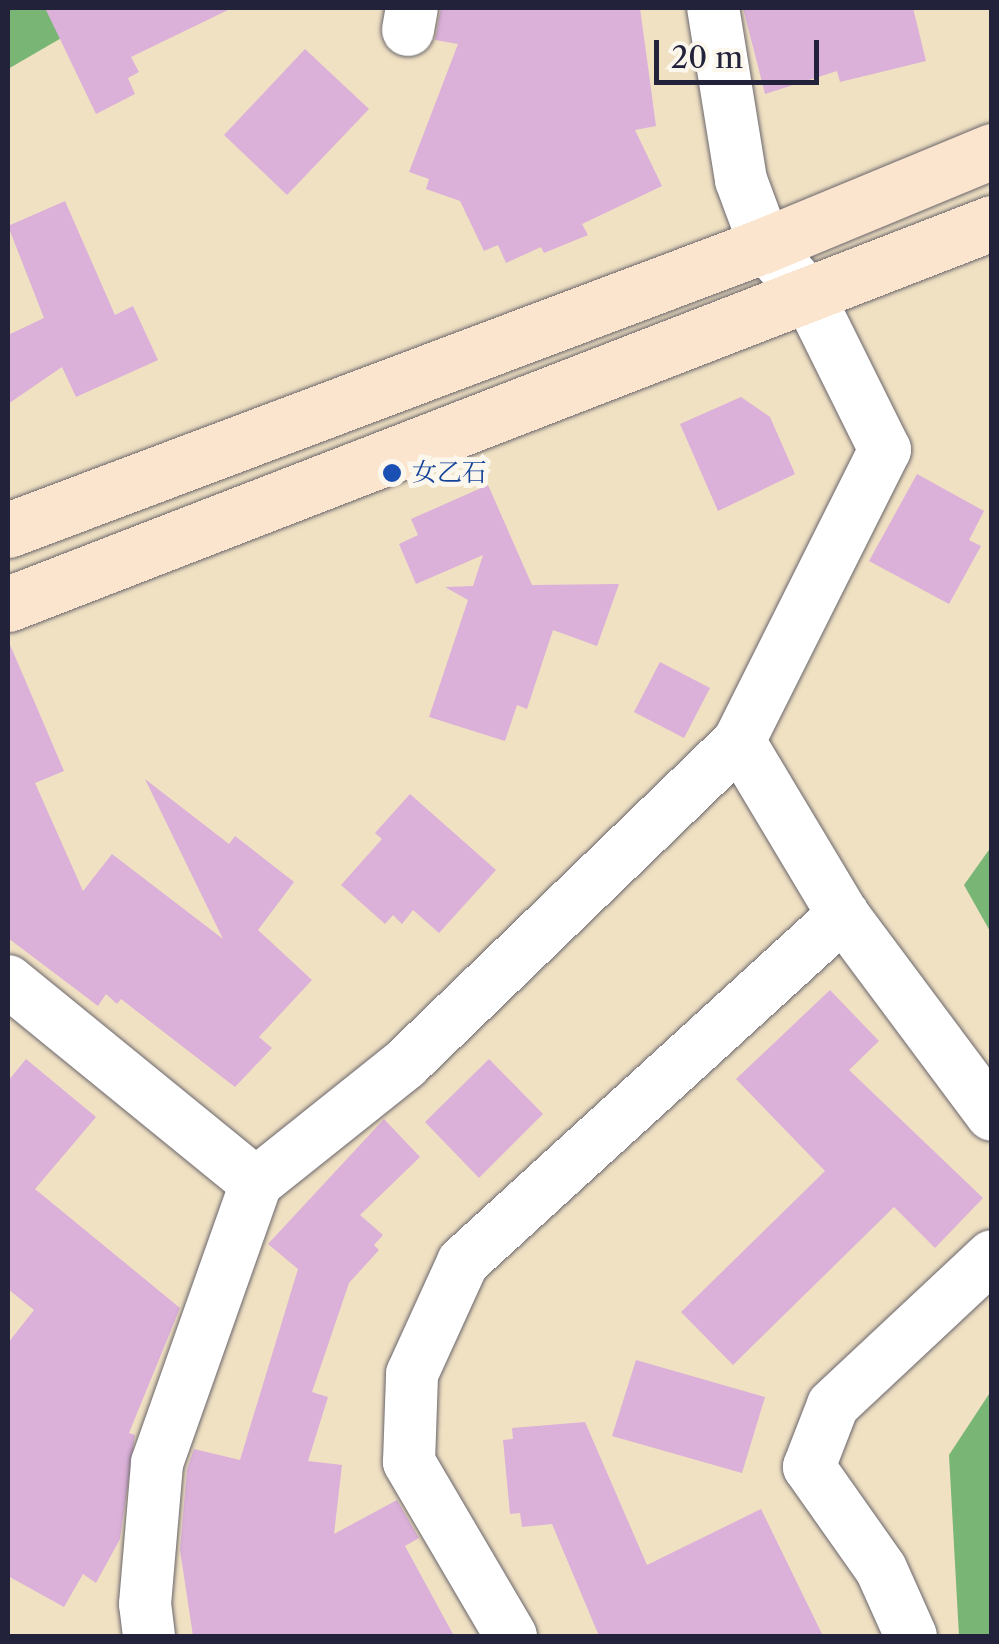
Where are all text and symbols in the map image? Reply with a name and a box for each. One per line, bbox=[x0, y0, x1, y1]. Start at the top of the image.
scale bar bbox=[659, 20, 824, 82]
text: 20 m bbox=[671, 39, 743, 76]
place label: 女乙石 bbox=[412, 458, 487, 488]
marker: 女乙石 bbox=[381, 462, 403, 484]

